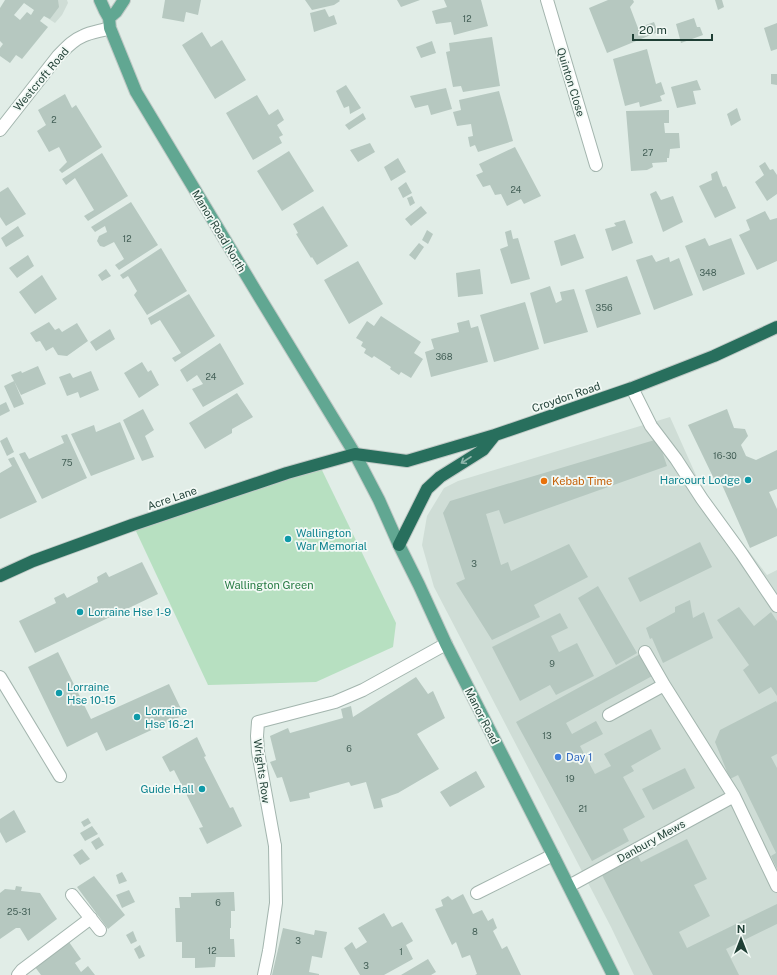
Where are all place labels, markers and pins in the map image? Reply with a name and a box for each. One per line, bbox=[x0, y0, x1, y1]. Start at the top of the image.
place label: Harcourt Lodge bbox=[660, 474, 740, 486]
place label: Kebab Time bbox=[552, 475, 612, 487]
marker: Harcourt Lodge bbox=[743, 475, 753, 485]
marker: Kebab Time bbox=[539, 476, 549, 486]
place label: Wallington War Memorial bbox=[296, 527, 367, 552]
marker: Wallington War Memorial bbox=[283, 534, 293, 544]
place label: Lorraine Hse 1-9 bbox=[88, 606, 171, 618]
marker: Lorraine Hse 1-9 bbox=[75, 607, 85, 617]
place label: Lorraine Hse 10-15 bbox=[67, 681, 116, 706]
marker: Lorraine Hse 10-15 bbox=[54, 688, 64, 698]
place label: Lorraine Hse 16-21 bbox=[145, 705, 194, 730]
marker: Lorraine Hse 16-21 bbox=[132, 712, 142, 722]
place label: Day 1 bbox=[566, 751, 593, 763]
marker: Day 1 bbox=[553, 752, 563, 762]
place label: Guide Hall bbox=[140, 783, 194, 795]
marker: Guide Hall bbox=[197, 784, 207, 794]

